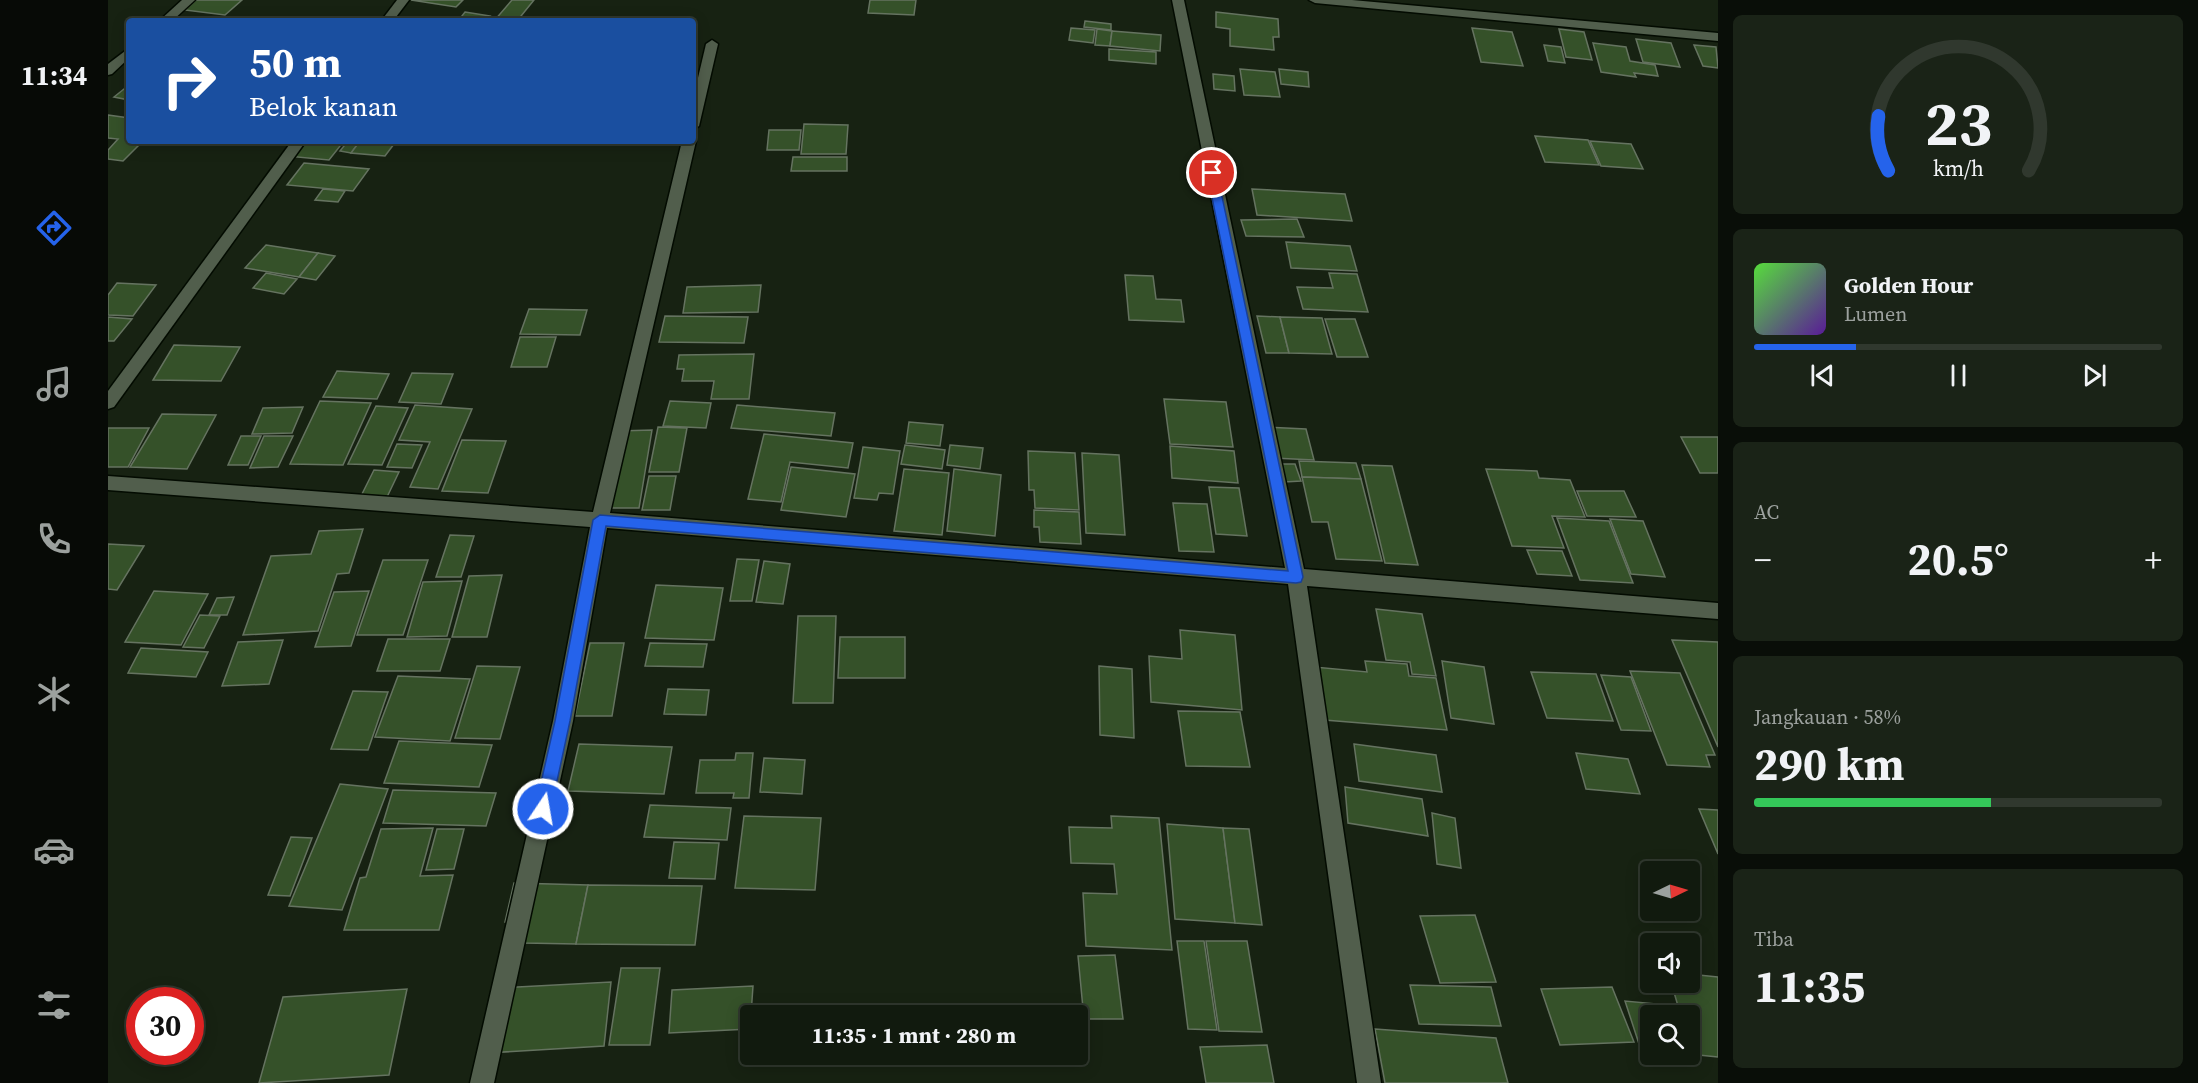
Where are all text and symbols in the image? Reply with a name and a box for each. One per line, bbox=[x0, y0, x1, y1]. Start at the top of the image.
text: 50 m bbox=[249, 33, 342, 91]
icon: right bbox=[150, 42, 228, 120]
text: 11:34 bbox=[21, 57, 87, 94]
text: 23 bbox=[1924, 80, 1992, 166]
text: Belok kanan bbox=[249, 88, 398, 125]
pin bbox=[1186, 147, 1237, 198]
text: km/h bbox=[1932, 155, 1984, 184]
icon: arrive bbox=[1195, 156, 1228, 189]
icon: directions bbox=[33, 207, 75, 249]
text: Golden Hour bbox=[1844, 270, 1973, 300]
text: Lumen bbox=[1844, 300, 1907, 328]
icon: previous bbox=[1806, 359, 1839, 392]
icon: pause bbox=[1942, 359, 1975, 392]
icon: next bbox=[2078, 359, 2111, 392]
icon: music bbox=[33, 363, 75, 405]
text: AC bbox=[1754, 498, 1779, 526]
icon: phone bbox=[33, 518, 75, 560]
text: 20.5° bbox=[1907, 528, 2009, 590]
text: − bbox=[1754, 537, 1772, 582]
text: + bbox=[2145, 537, 2162, 582]
icon: climate bbox=[33, 673, 75, 715]
text: Jangkauan · 58% bbox=[1754, 703, 1901, 731]
text: 290 km bbox=[1754, 733, 1905, 795]
position arrow bbox=[511, 777, 575, 841]
icon: car bbox=[33, 829, 75, 871]
north arrow bbox=[1640, 861, 1700, 921]
map controls bbox=[1640, 861, 1700, 1065]
text: Tiba bbox=[1754, 925, 1794, 953]
button: sound bbox=[1640, 933, 1700, 993]
text: 11:35 bbox=[1754, 955, 1865, 1017]
icon: filters bbox=[33, 984, 75, 1026]
speed limit sign: 30 bbox=[126, 987, 204, 1065]
button: search bbox=[1640, 1005, 1700, 1065]
text: 11:35 · 1 mnt · 280 m bbox=[812, 1020, 1016, 1050]

